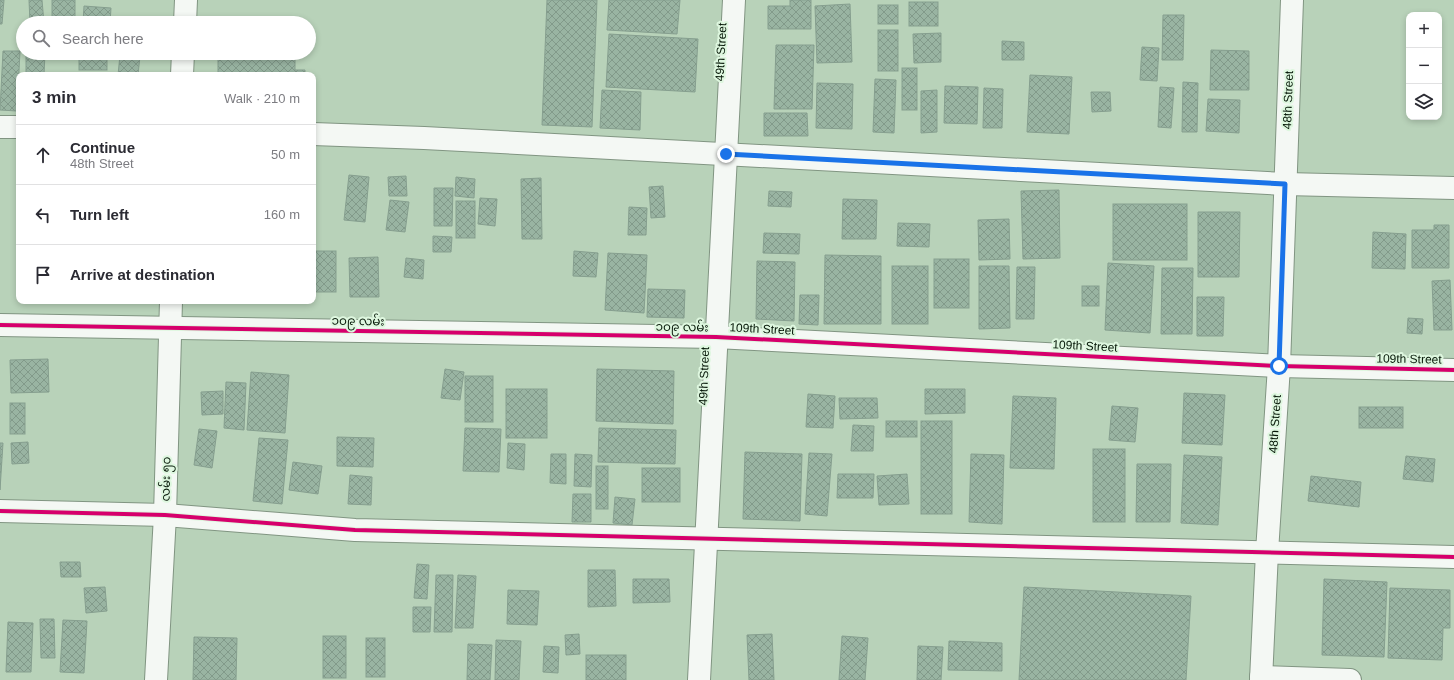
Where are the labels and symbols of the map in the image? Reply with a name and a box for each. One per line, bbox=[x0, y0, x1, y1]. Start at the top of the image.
street label: 49th Street bbox=[712, 22, 730, 82]
street label: 48th Street bbox=[1280, 70, 1296, 130]
route end bbox=[717, 145, 735, 163]
street label: ၁၀၉ လမ်း bbox=[331, 312, 385, 331]
street label: ၁၀၉ လမ်း bbox=[655, 318, 709, 337]
street label: 109th Street bbox=[729, 320, 796, 338]
street label: 109th Street bbox=[1052, 337, 1119, 355]
street label: 49th Street bbox=[696, 346, 712, 406]
street label: 109th Street bbox=[1376, 351, 1442, 367]
route start bbox=[1270, 357, 1288, 375]
street label: 48th Street bbox=[1266, 394, 1284, 454]
street label: လမ်း ၅၀ bbox=[157, 456, 176, 502]

